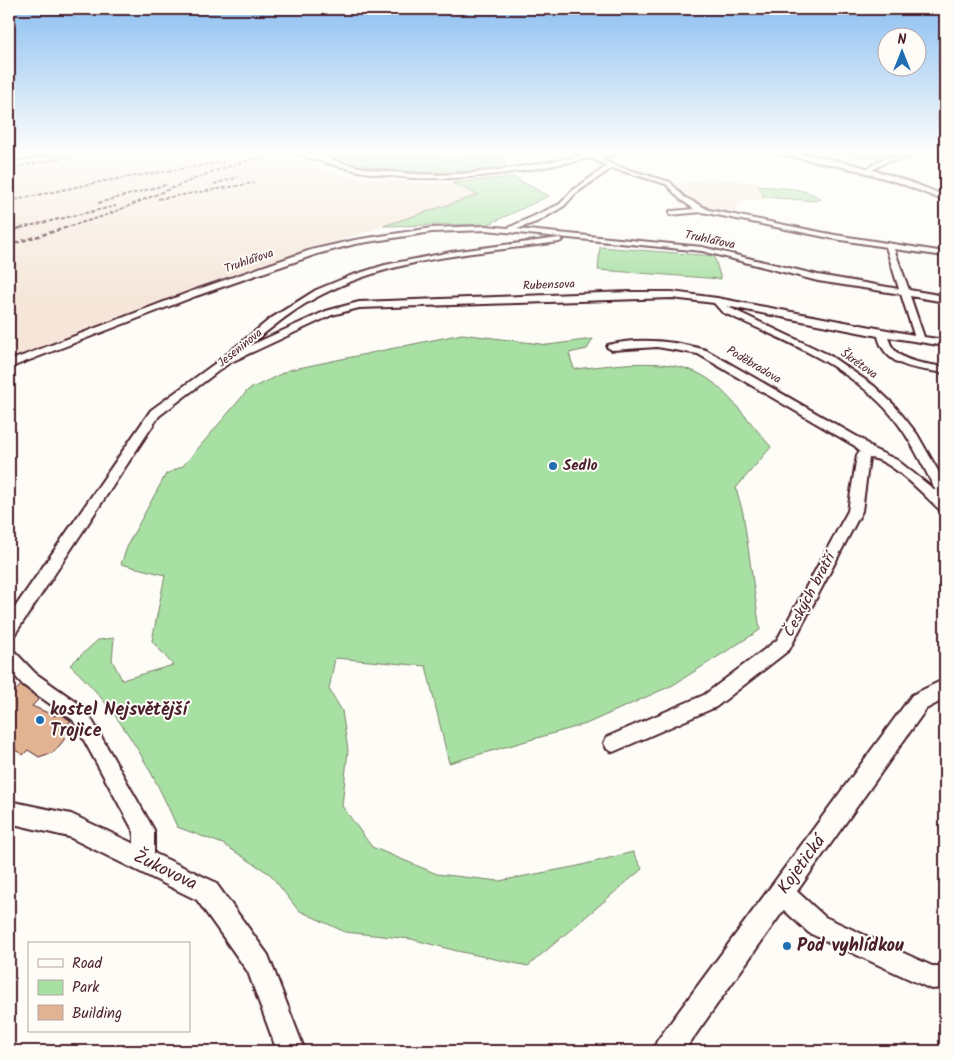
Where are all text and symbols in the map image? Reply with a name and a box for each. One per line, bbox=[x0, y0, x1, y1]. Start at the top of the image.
north arrow bbox=[876, 28, 926, 78]
text: N bbox=[898, 29, 907, 51]
street label: Truhlářova bbox=[683, 225, 737, 255]
street label: Truhlářova bbox=[222, 244, 277, 278]
street label: Rubensova bbox=[523, 275, 576, 295]
street label: Jeseninova bbox=[213, 324, 267, 372]
street label: Poděbradova bbox=[723, 341, 785, 389]
street label: Škrétova bbox=[836, 344, 882, 384]
place label: Sedlo bbox=[563, 454, 598, 478]
marker: Sedlo bbox=[547, 460, 559, 472]
street label: Českých bratří bbox=[778, 546, 843, 641]
place label: kostel Nejsvětější Trojice bbox=[50, 696, 190, 746]
marker: kostel Nejsvětější Trojice bbox=[34, 714, 46, 726]
street label: Kojetická bbox=[770, 828, 834, 901]
street label: Žukovova bbox=[128, 843, 202, 899]
place label: Pod vyhlídkou bbox=[797, 932, 904, 961]
marker: Pod vyhlídkou bbox=[781, 940, 793, 952]
legend bbox=[28, 942, 190, 1032]
text: Road bbox=[72, 952, 103, 976]
text: Park bbox=[72, 976, 100, 1000]
text: Building bbox=[72, 1002, 122, 1026]

